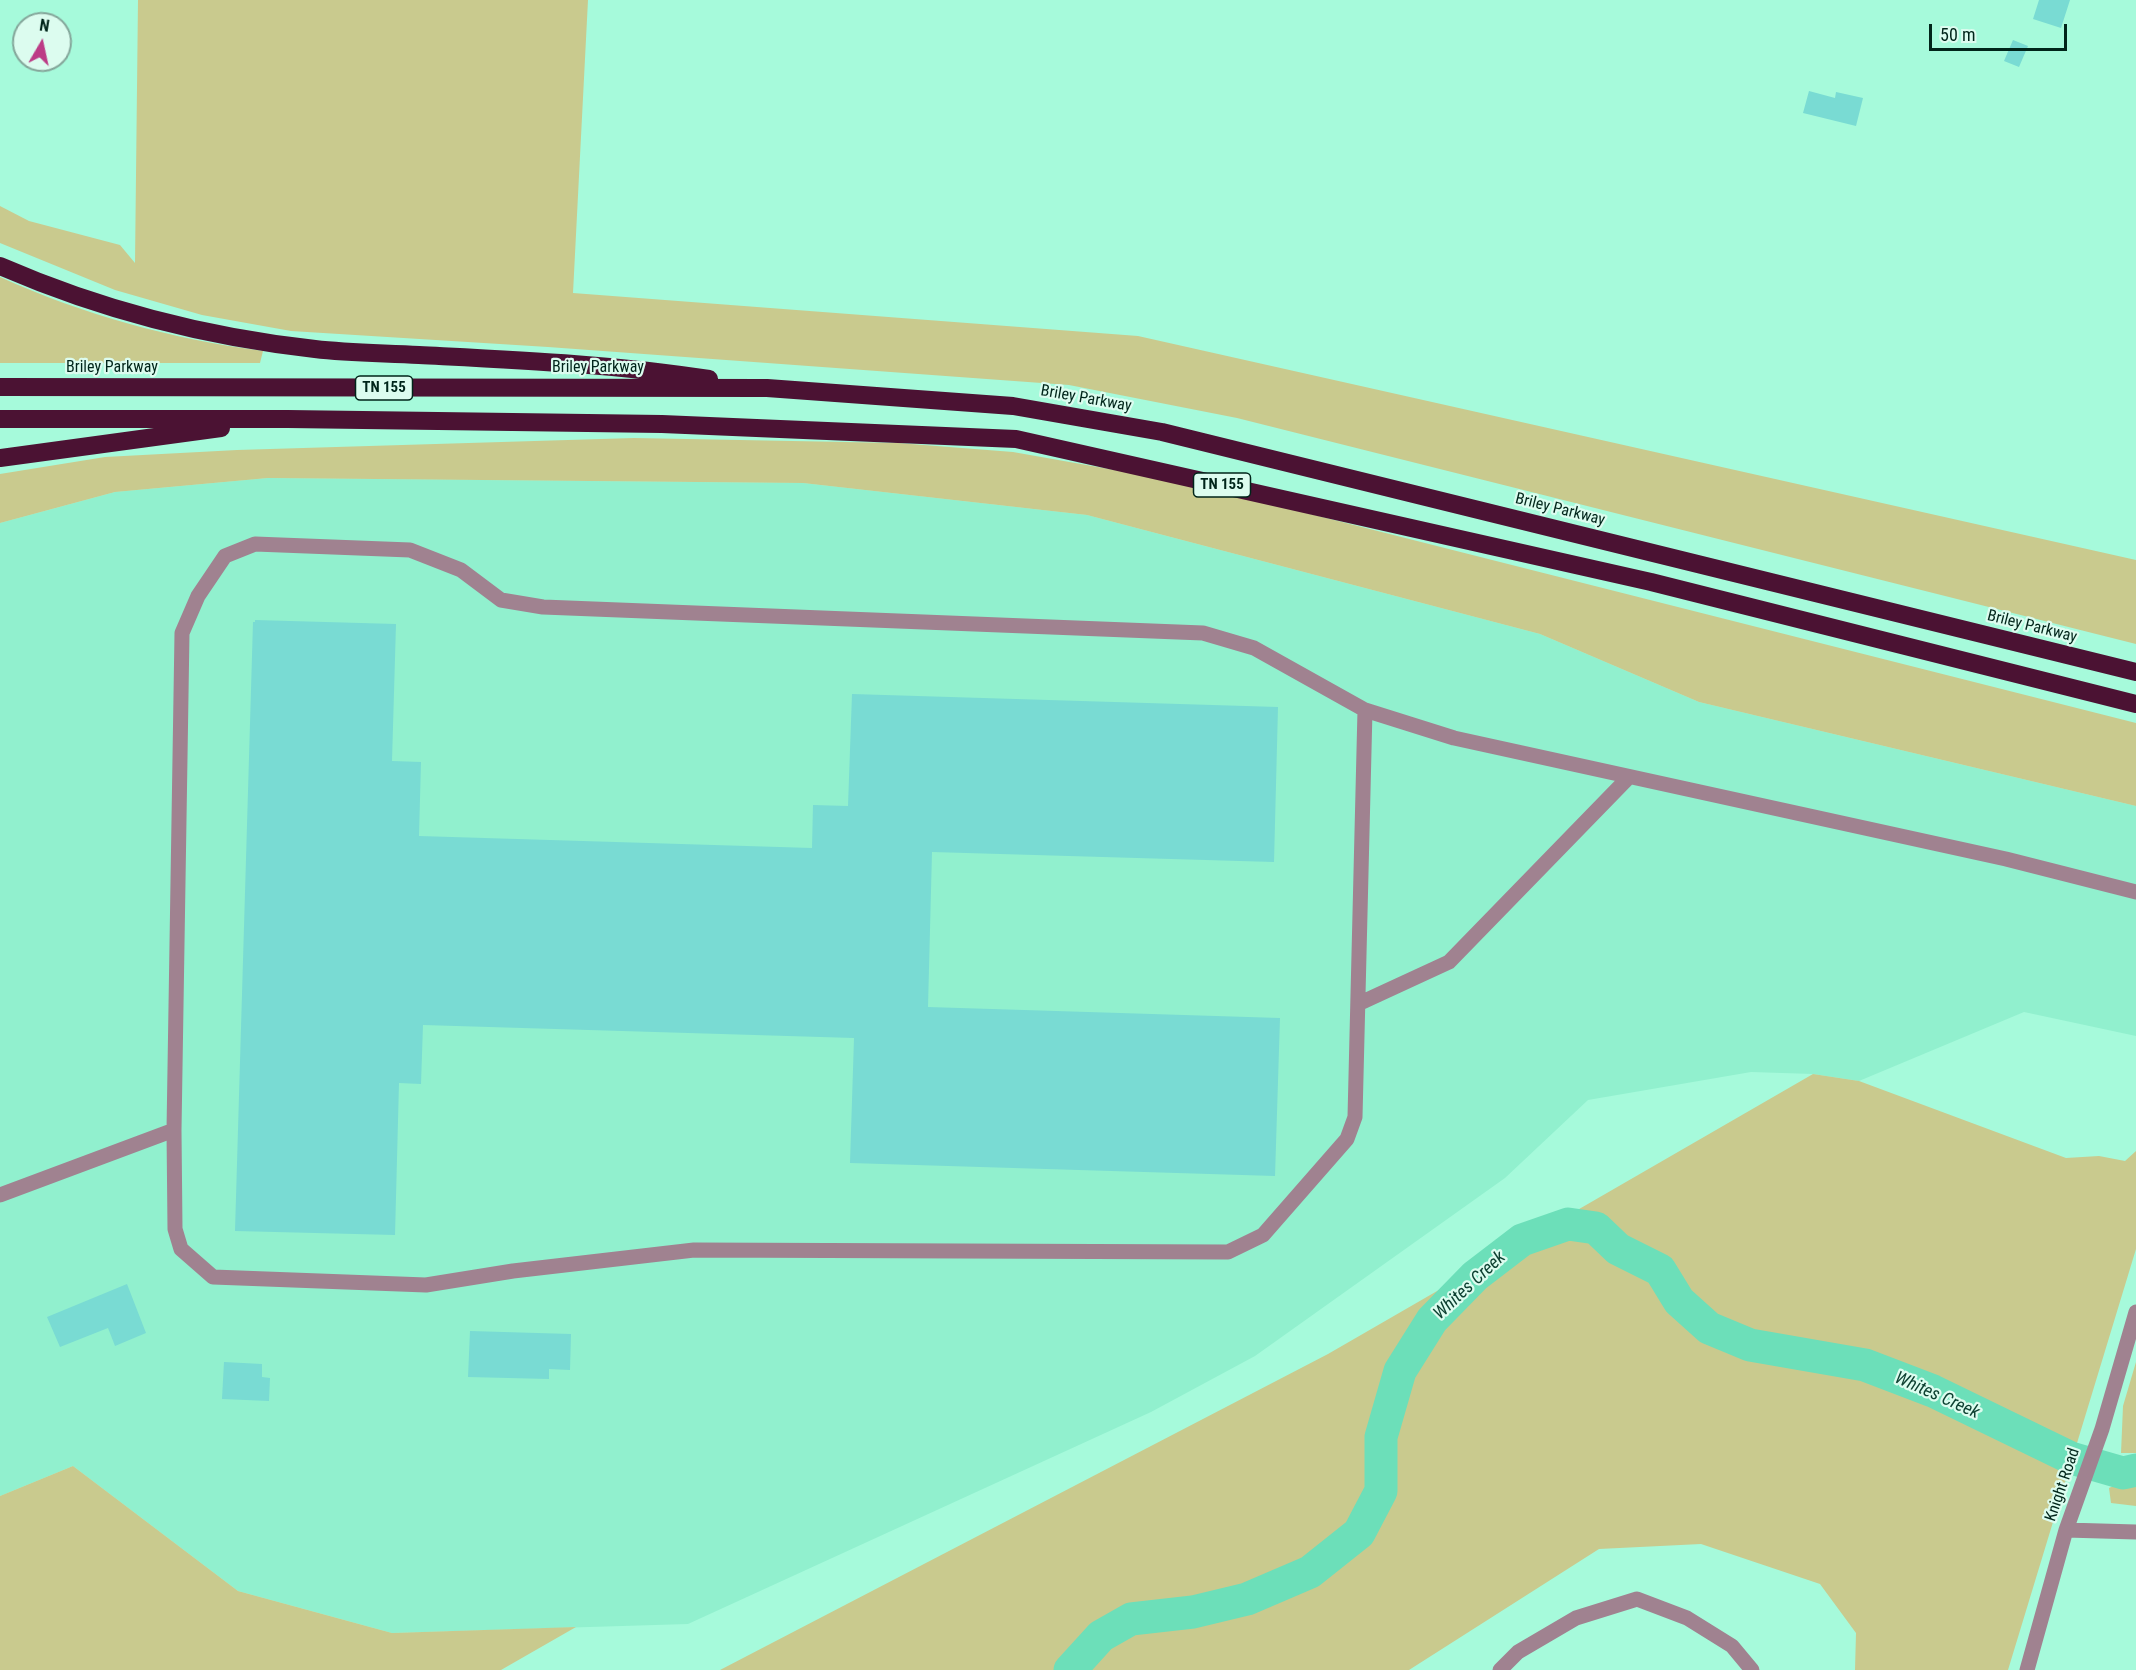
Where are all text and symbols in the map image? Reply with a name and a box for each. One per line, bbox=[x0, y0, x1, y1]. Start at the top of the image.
north arrow bbox=[12, 12, 72, 72]
scale bar bbox=[1932, 12, 2070, 50]
text: N bbox=[38, 16, 51, 36]
text: 50 m bbox=[1940, 24, 1975, 45]
street label: Briley Parkway bbox=[66, 358, 158, 378]
street label: Briley Parkway bbox=[552, 358, 644, 378]
road number: TN 155 bbox=[356, 376, 412, 400]
street label: Briley Parkway bbox=[1039, 382, 1133, 416]
road number: TN 155 bbox=[1194, 473, 1250, 497]
street label: Briley Parkway bbox=[1513, 490, 1607, 530]
street label: Briley Parkway bbox=[1985, 607, 2079, 647]
water label: Whites Creek bbox=[1430, 1247, 1510, 1325]
water label: Whites Creek bbox=[1891, 1368, 1983, 1424]
street label: Knight Road bbox=[2042, 1446, 2084, 1524]

